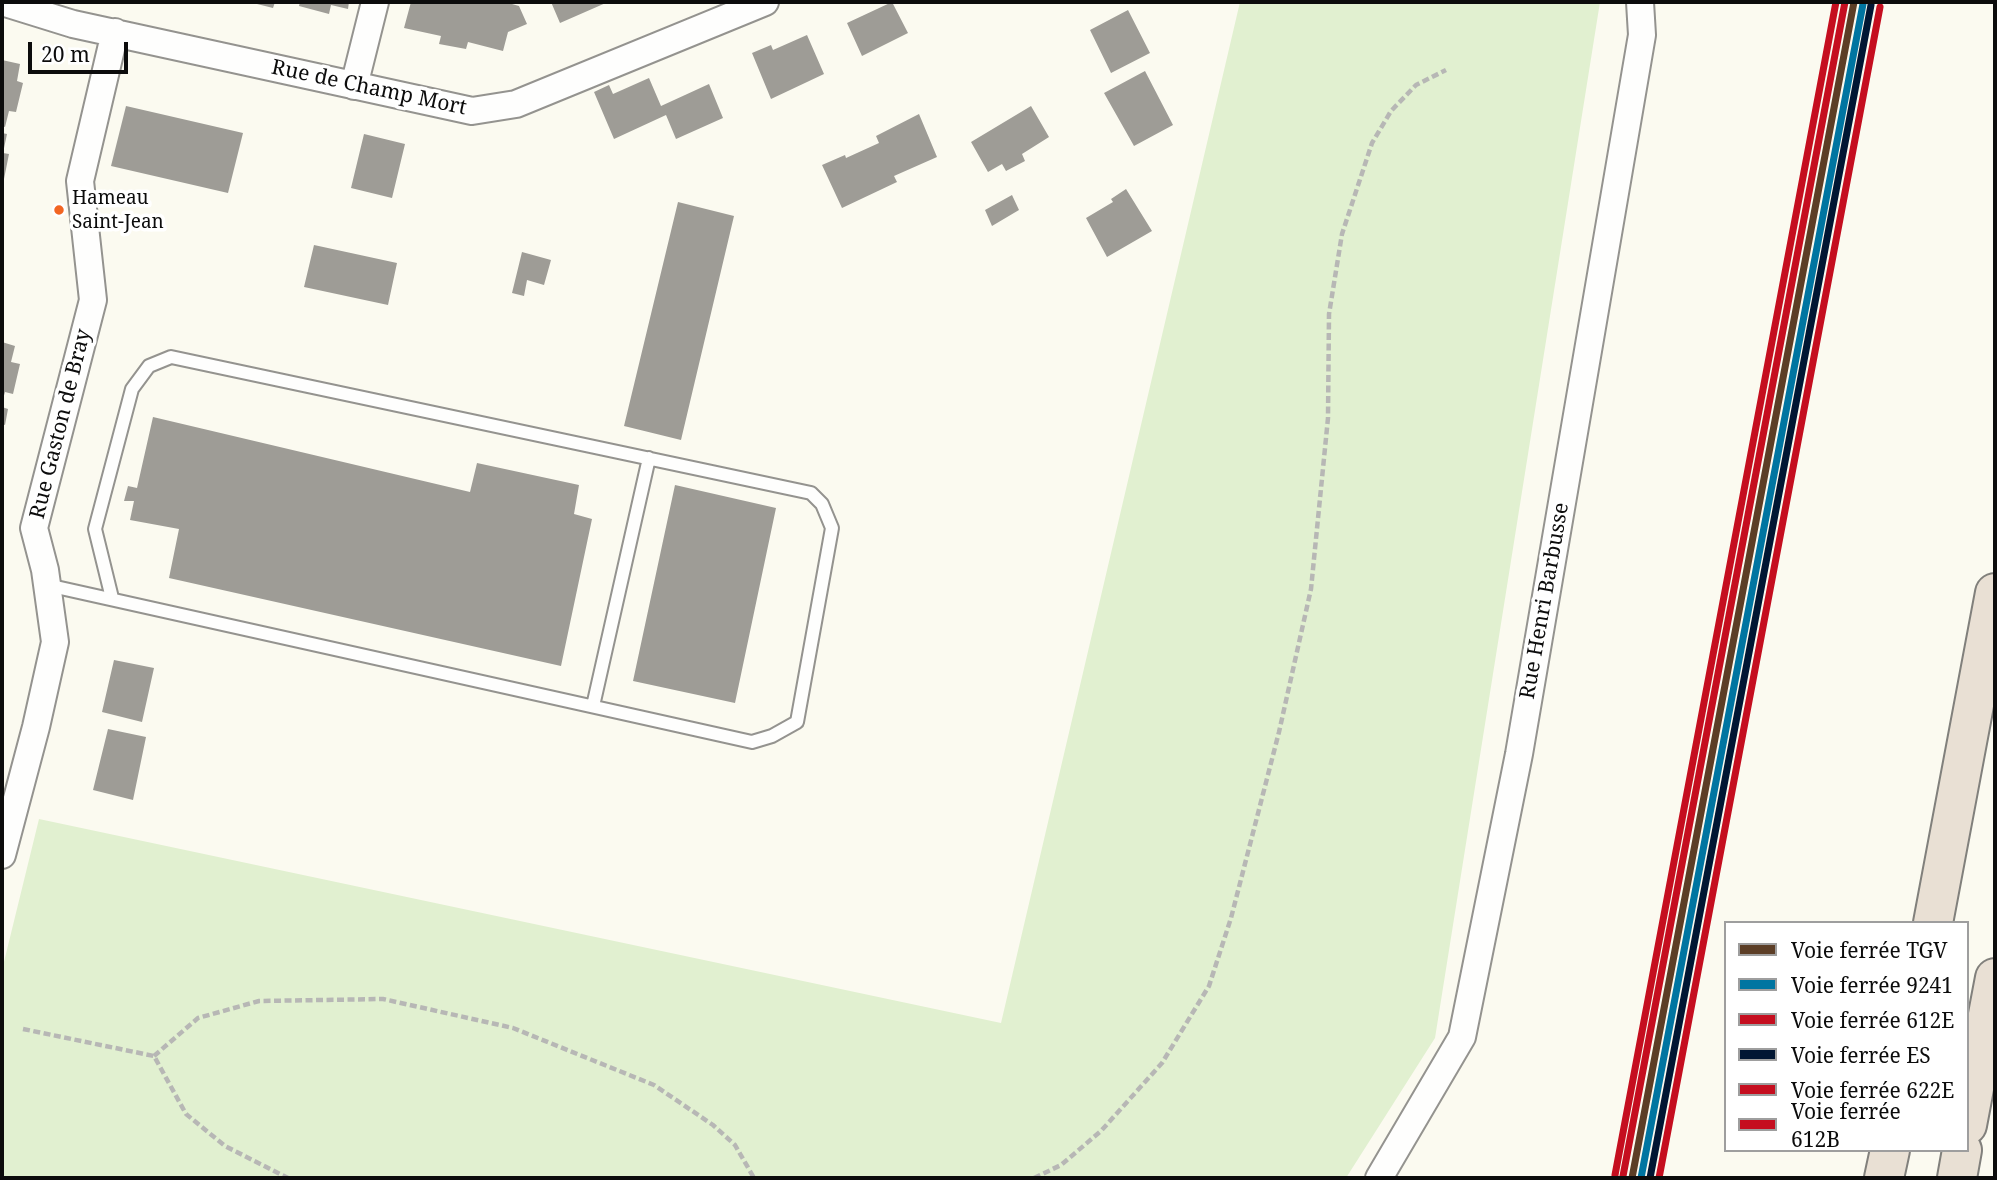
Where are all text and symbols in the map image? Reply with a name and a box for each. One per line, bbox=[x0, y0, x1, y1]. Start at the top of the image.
scale bar bbox=[32, 28, 131, 72]
text: 20 m bbox=[41, 40, 90, 68]
street label: Rue de Champ Mort bbox=[269, 55, 469, 121]
place label: Hameau Saint-Jean bbox=[72, 188, 164, 232]
marker: Hameau Saint-Jean bbox=[52, 203, 66, 217]
street label: Rue Gaston de Bray bbox=[25, 327, 97, 521]
street label: Rue Henri Barbusse bbox=[1515, 501, 1575, 701]
legend bbox=[1724, 921, 1969, 1152]
text: Voie ferrée TGV bbox=[1791, 936, 1947, 964]
text: Voie ferrée 9241 bbox=[1791, 971, 1953, 999]
text: Voie ferrée 612E bbox=[1791, 1006, 1954, 1034]
text: Voie ferrée ES bbox=[1791, 1041, 1931, 1069]
text: Voie ferrée 622E bbox=[1791, 1076, 1954, 1104]
text: Voie ferrée 612B bbox=[1791, 1097, 1901, 1153]

